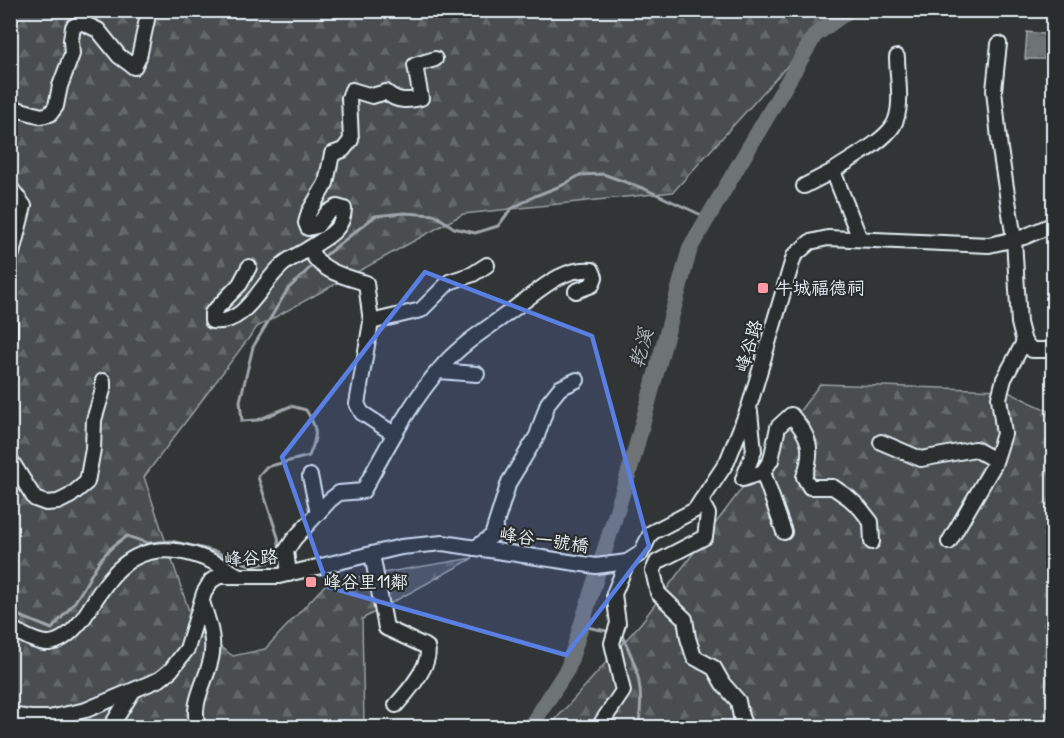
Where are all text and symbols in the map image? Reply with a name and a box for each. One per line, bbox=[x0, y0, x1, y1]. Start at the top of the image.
place label: 牛城福德祠 bbox=[775, 275, 865, 300]
marker: 牛城福德祠 bbox=[756, 281, 770, 295]
street label: 峰谷路 bbox=[729, 316, 768, 375]
water label: 乾溪 bbox=[622, 324, 659, 371]
street label: 峰谷一號橋 bbox=[498, 521, 590, 558]
street label: 峰谷路 bbox=[223, 544, 279, 571]
place label: 峰谷里11鄰 bbox=[323, 569, 408, 594]
marker: 峰谷里11鄰 bbox=[304, 575, 318, 589]

